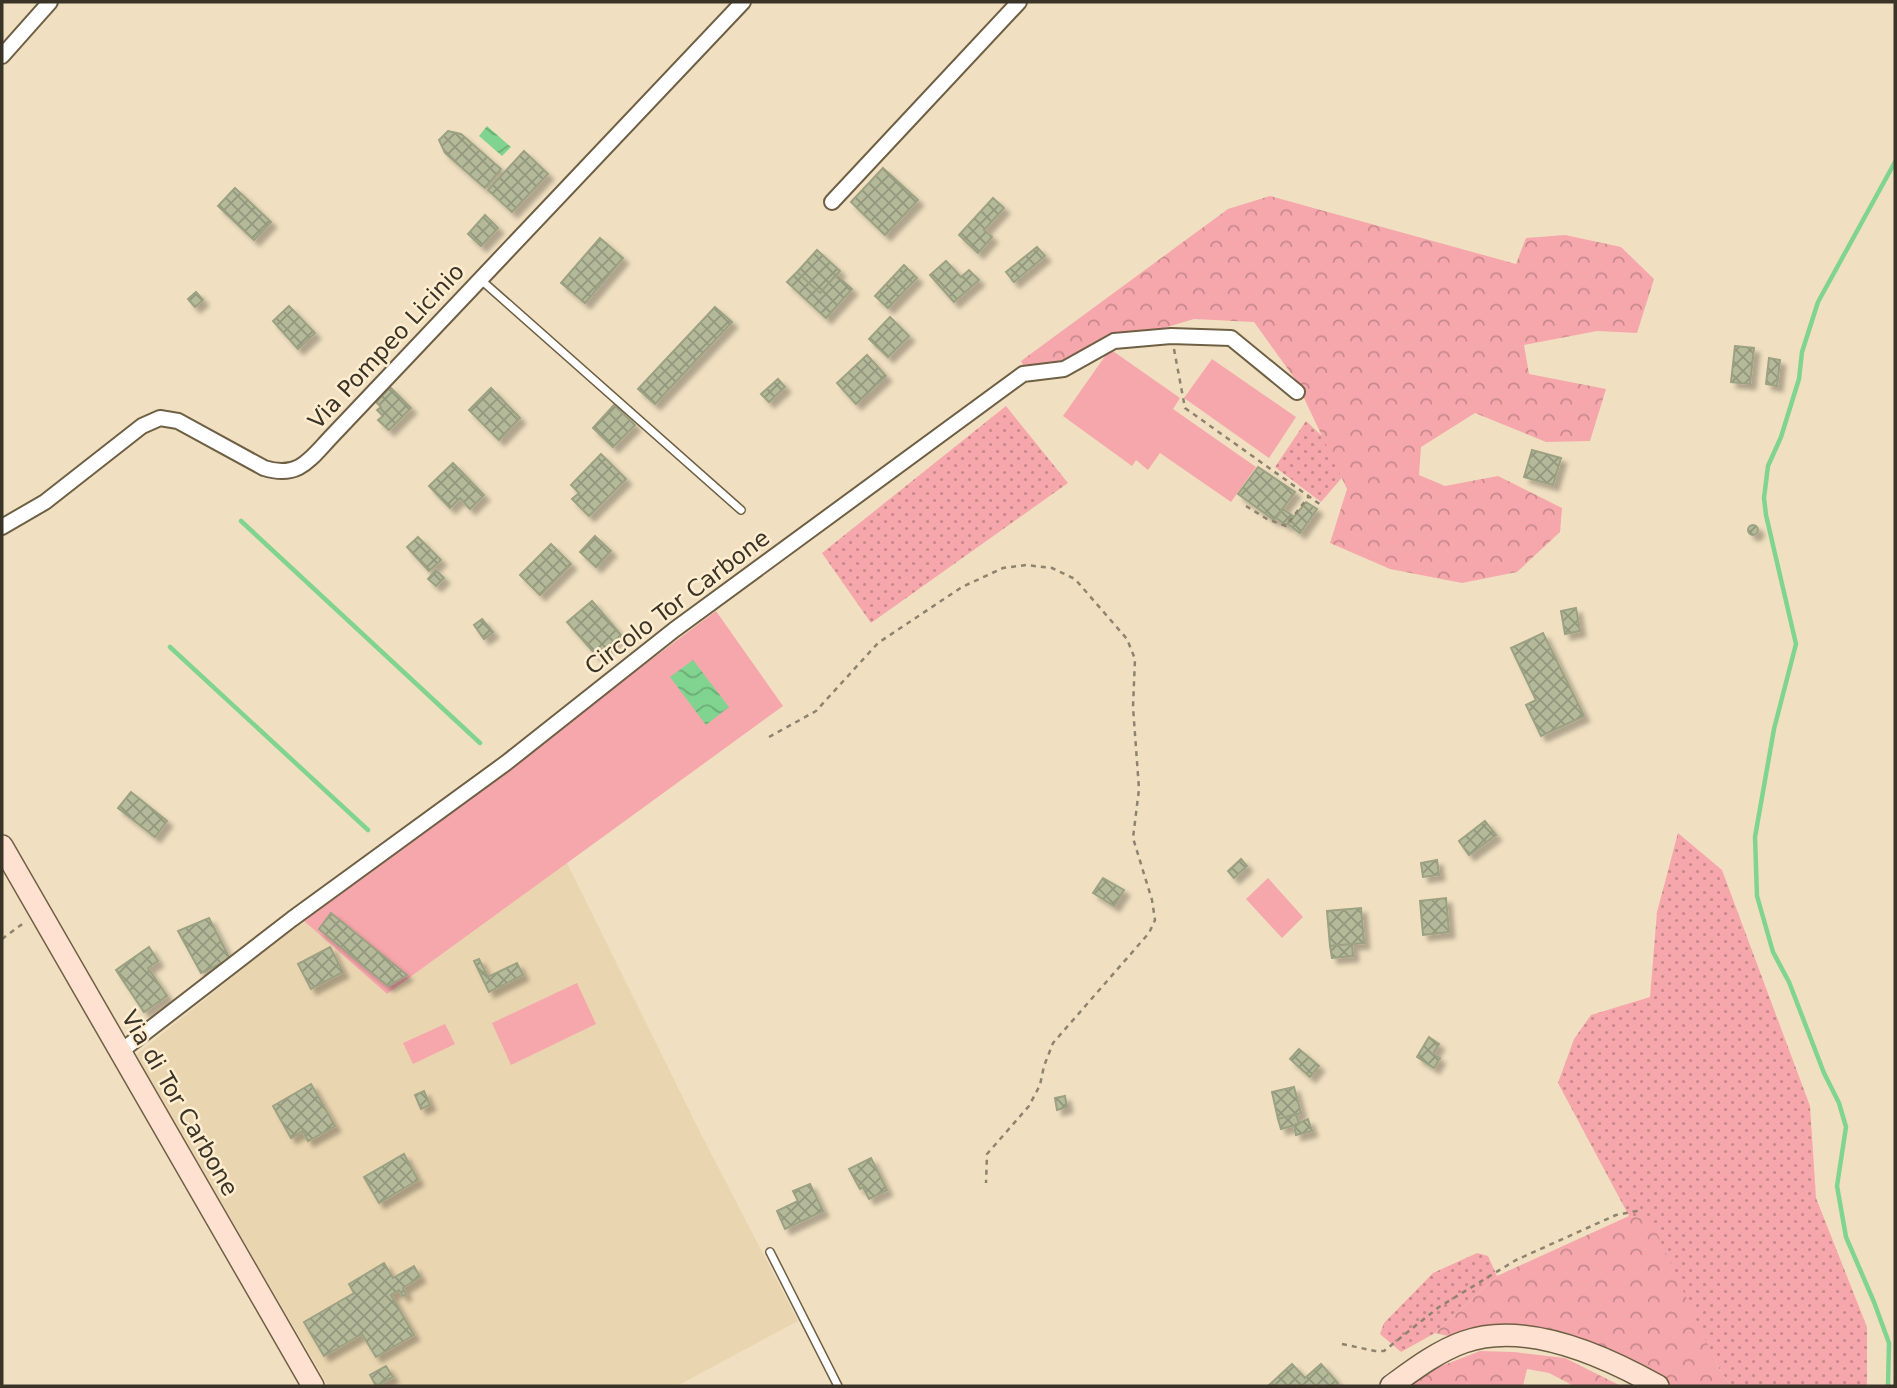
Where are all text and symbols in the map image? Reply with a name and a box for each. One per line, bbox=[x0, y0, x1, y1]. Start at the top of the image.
street label: Via Pompeo Licinio bbox=[303, 258, 469, 434]
street label: Circolo Tor Carbone bbox=[580, 524, 774, 680]
street label: Via di Tor Carbone bbox=[116, 1006, 244, 1200]

